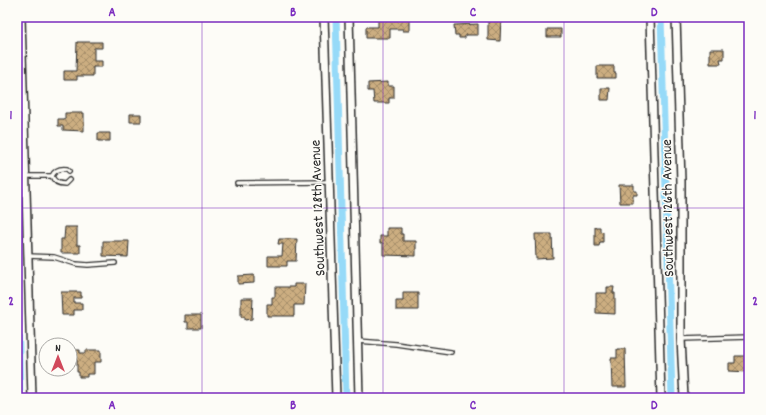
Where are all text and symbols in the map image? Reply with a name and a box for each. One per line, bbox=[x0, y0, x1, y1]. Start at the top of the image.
text: A bbox=[108, 4, 116, 23]
text: B bbox=[290, 4, 296, 23]
text: C bbox=[470, 4, 477, 23]
text: D bbox=[651, 4, 658, 23]
text: 1 bbox=[10, 107, 13, 126]
text: 1 bbox=[754, 107, 757, 126]
street label: Southwest 126th Avenue bbox=[657, 138, 681, 277]
street label: Southwest 128th Avenue bbox=[306, 139, 332, 276]
text: 2 bbox=[8, 293, 14, 312]
text: 2 bbox=[752, 293, 758, 312]
north arrow bbox=[38, 337, 78, 377]
text: N bbox=[55, 341, 61, 357]
text: A bbox=[108, 397, 116, 415]
text: B bbox=[290, 397, 296, 415]
text: C bbox=[470, 397, 477, 415]
text: D bbox=[651, 397, 658, 415]

